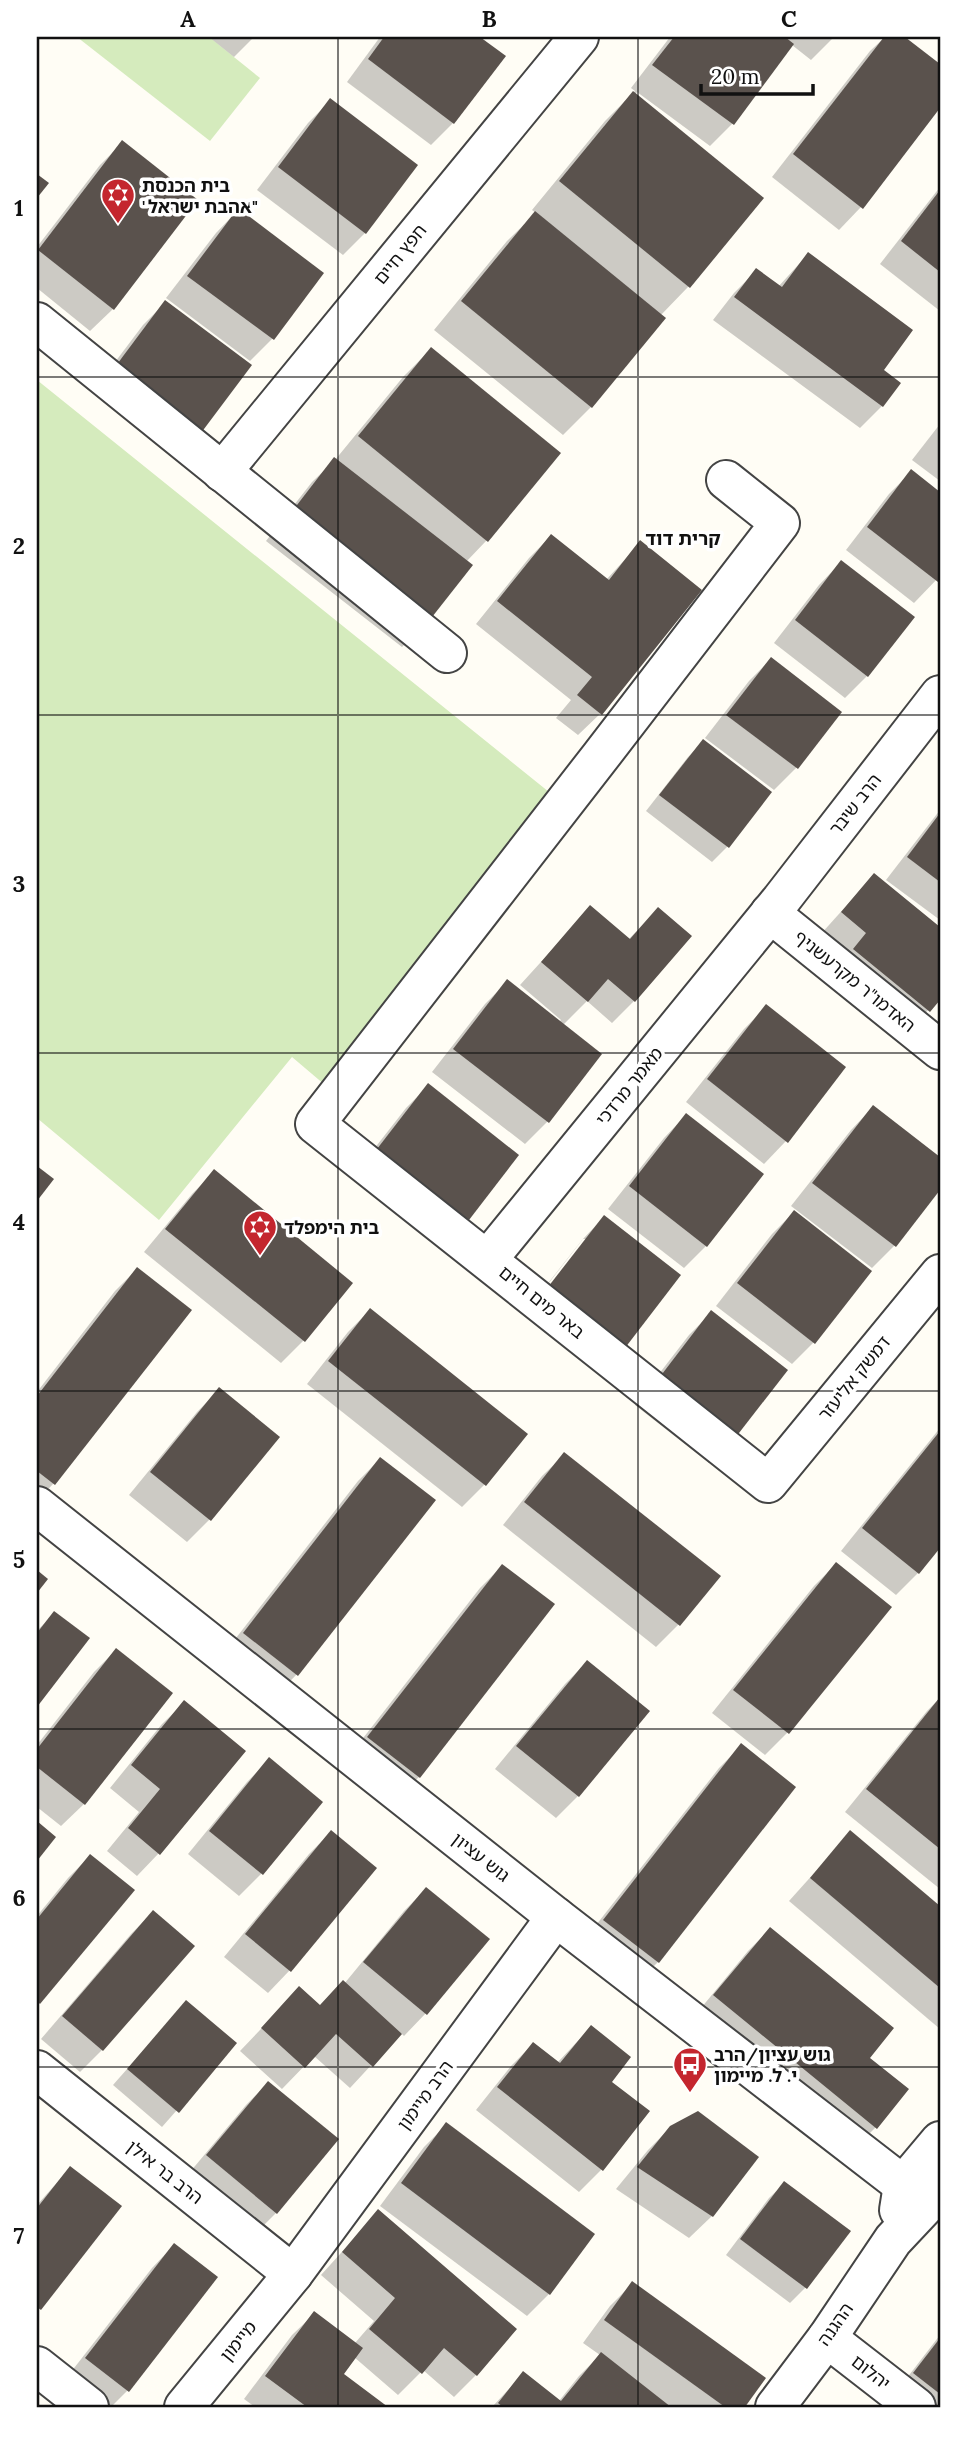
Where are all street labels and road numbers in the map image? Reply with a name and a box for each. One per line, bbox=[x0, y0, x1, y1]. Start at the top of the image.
street label: חפץ חיים bbox=[369, 219, 431, 289]
street label: הרב שיבר bbox=[824, 769, 886, 839]
street label: האדמו"ר מקרעשניף bbox=[790, 925, 920, 1037]
street label: מאמר מרדכי bbox=[590, 1042, 668, 1130]
street label: באר מים חיים bbox=[494, 1260, 590, 1344]
street label: דמשק אליעזר bbox=[813, 1331, 895, 1425]
street label: גוש עציון bbox=[448, 1827, 515, 1887]
street label: הרב מיימון bbox=[392, 2056, 458, 2134]
street label: הרב בר אילן bbox=[122, 2135, 208, 2209]
street label: ההגנה bbox=[812, 2298, 858, 2350]
street label: מיימון bbox=[215, 2316, 261, 2366]
street label: יהלום bbox=[847, 2350, 895, 2394]

